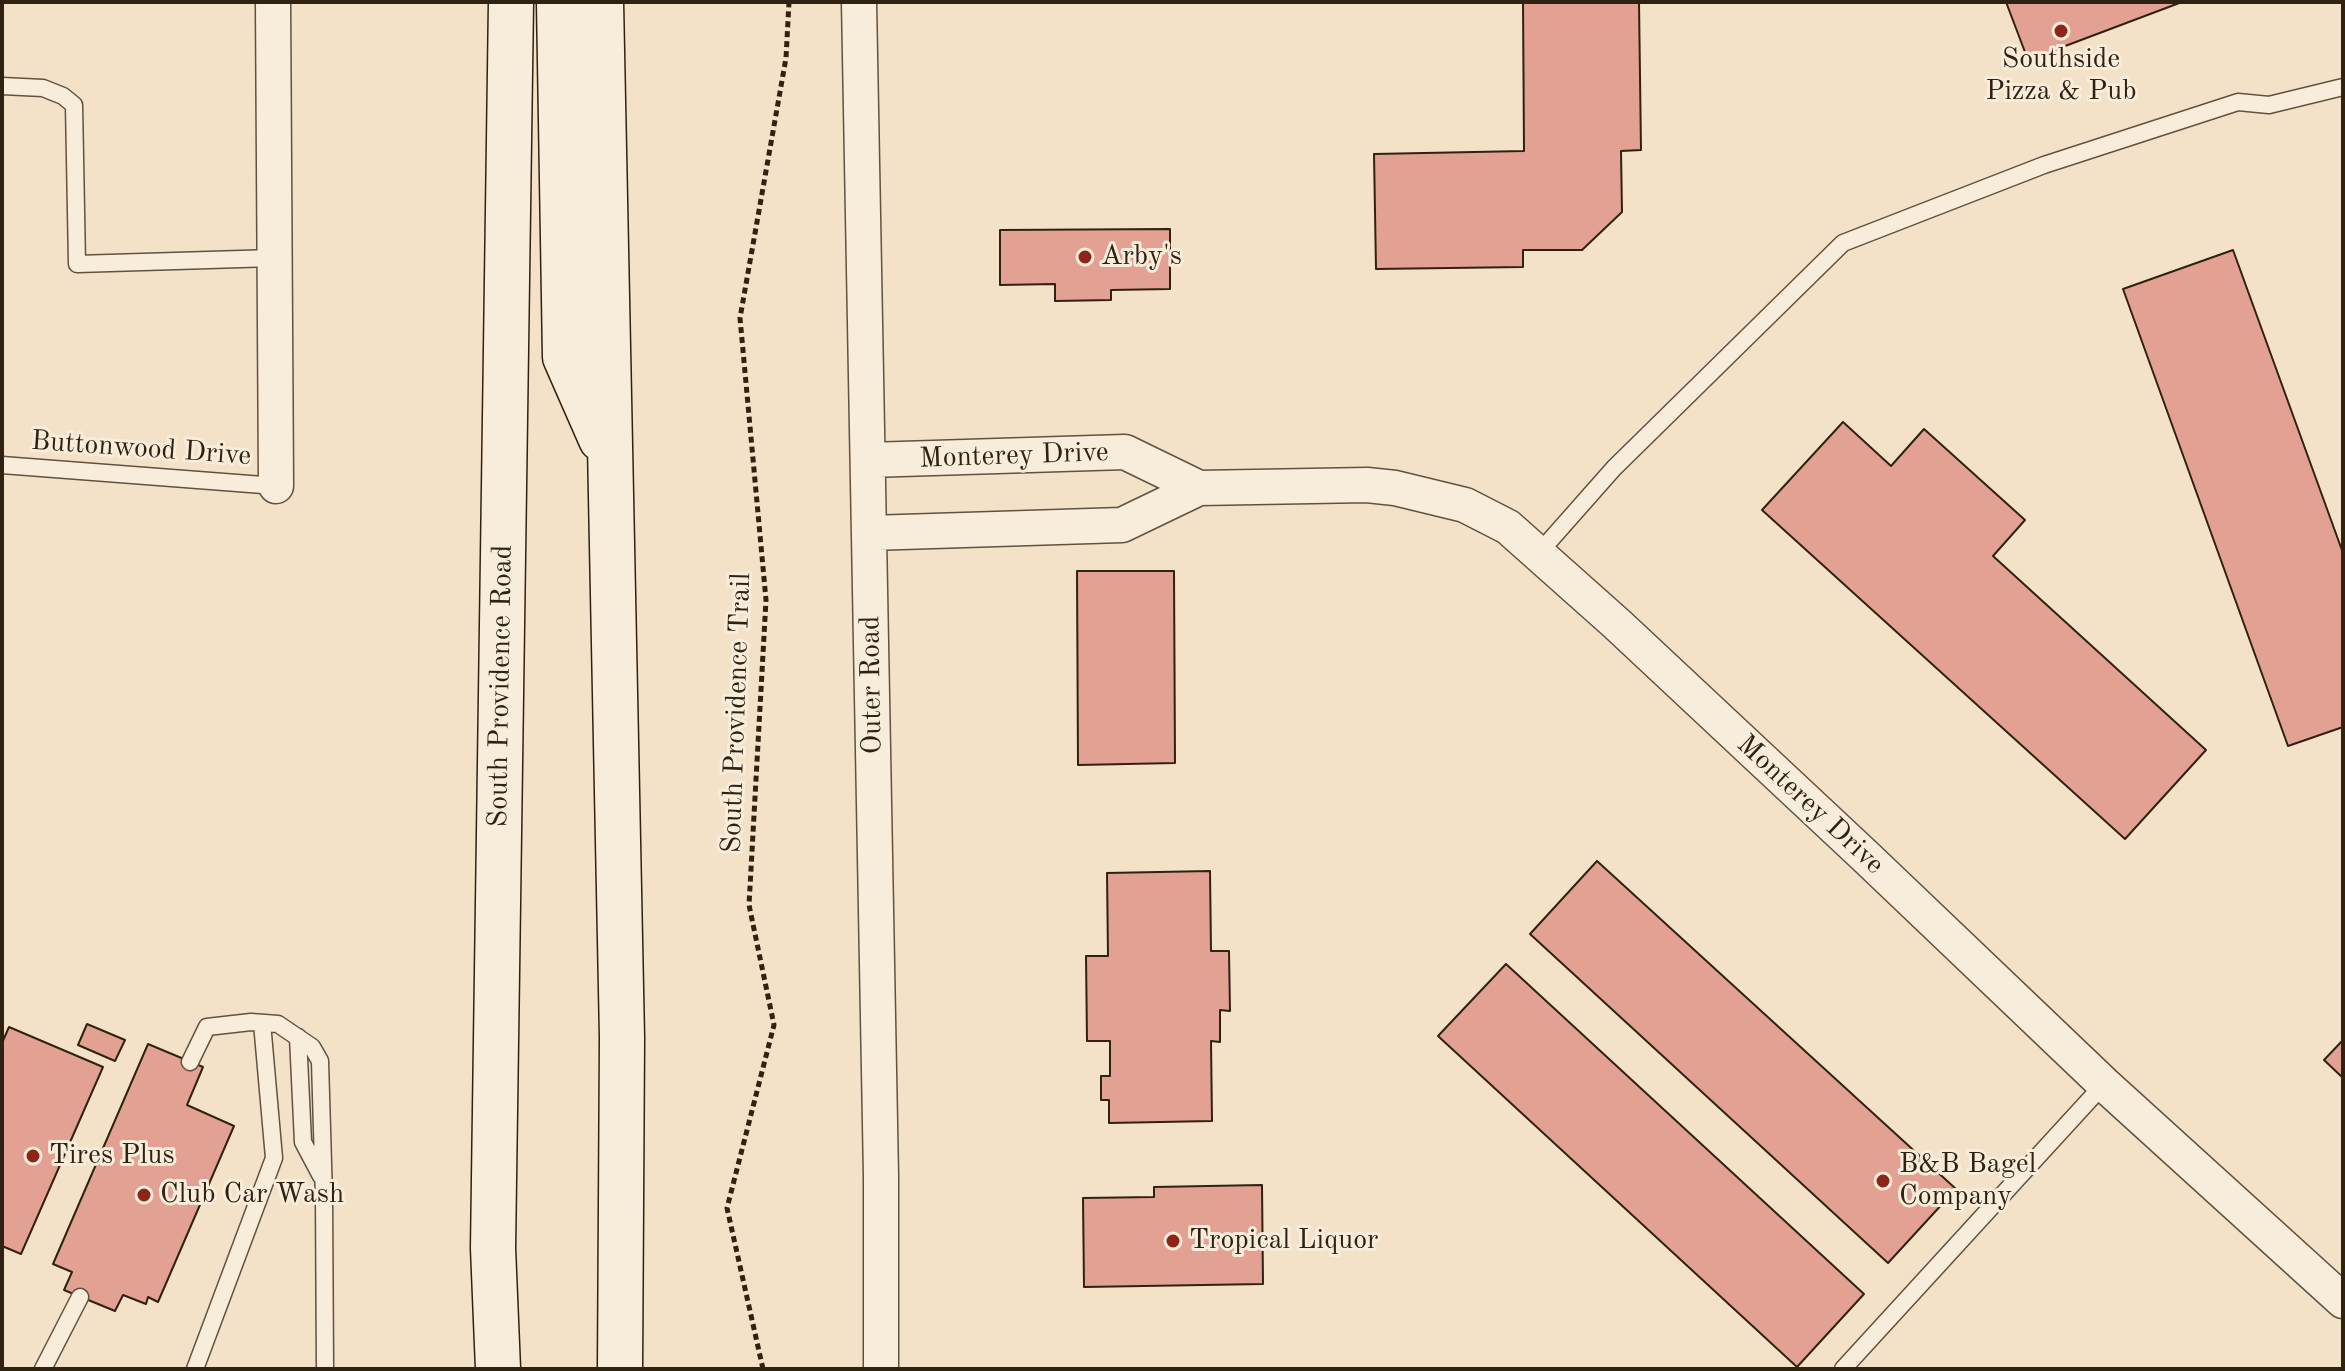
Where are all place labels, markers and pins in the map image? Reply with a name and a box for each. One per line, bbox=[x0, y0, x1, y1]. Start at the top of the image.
marker: Southside Pizza & Pub bbox=[2052, 22, 2070, 40]
place label: Southside Pizza & Pub bbox=[1985, 43, 2137, 109]
place label: Arby's bbox=[1101, 240, 1182, 274]
marker: Arby's bbox=[1076, 248, 1094, 266]
place label: Tires Plus bbox=[49, 1139, 175, 1173]
marker: Tires Plus bbox=[24, 1147, 42, 1165]
place label: B&B Bagel Company bbox=[1899, 1148, 2036, 1214]
marker: B&B Bagel Company bbox=[1874, 1172, 1892, 1190]
place label: Club Car Wash bbox=[160, 1178, 344, 1212]
marker: Club Car Wash bbox=[135, 1186, 153, 1204]
place label: Tropical Liquor bbox=[1189, 1224, 1379, 1258]
marker: Tropical Liquor bbox=[1164, 1232, 1182, 1250]

